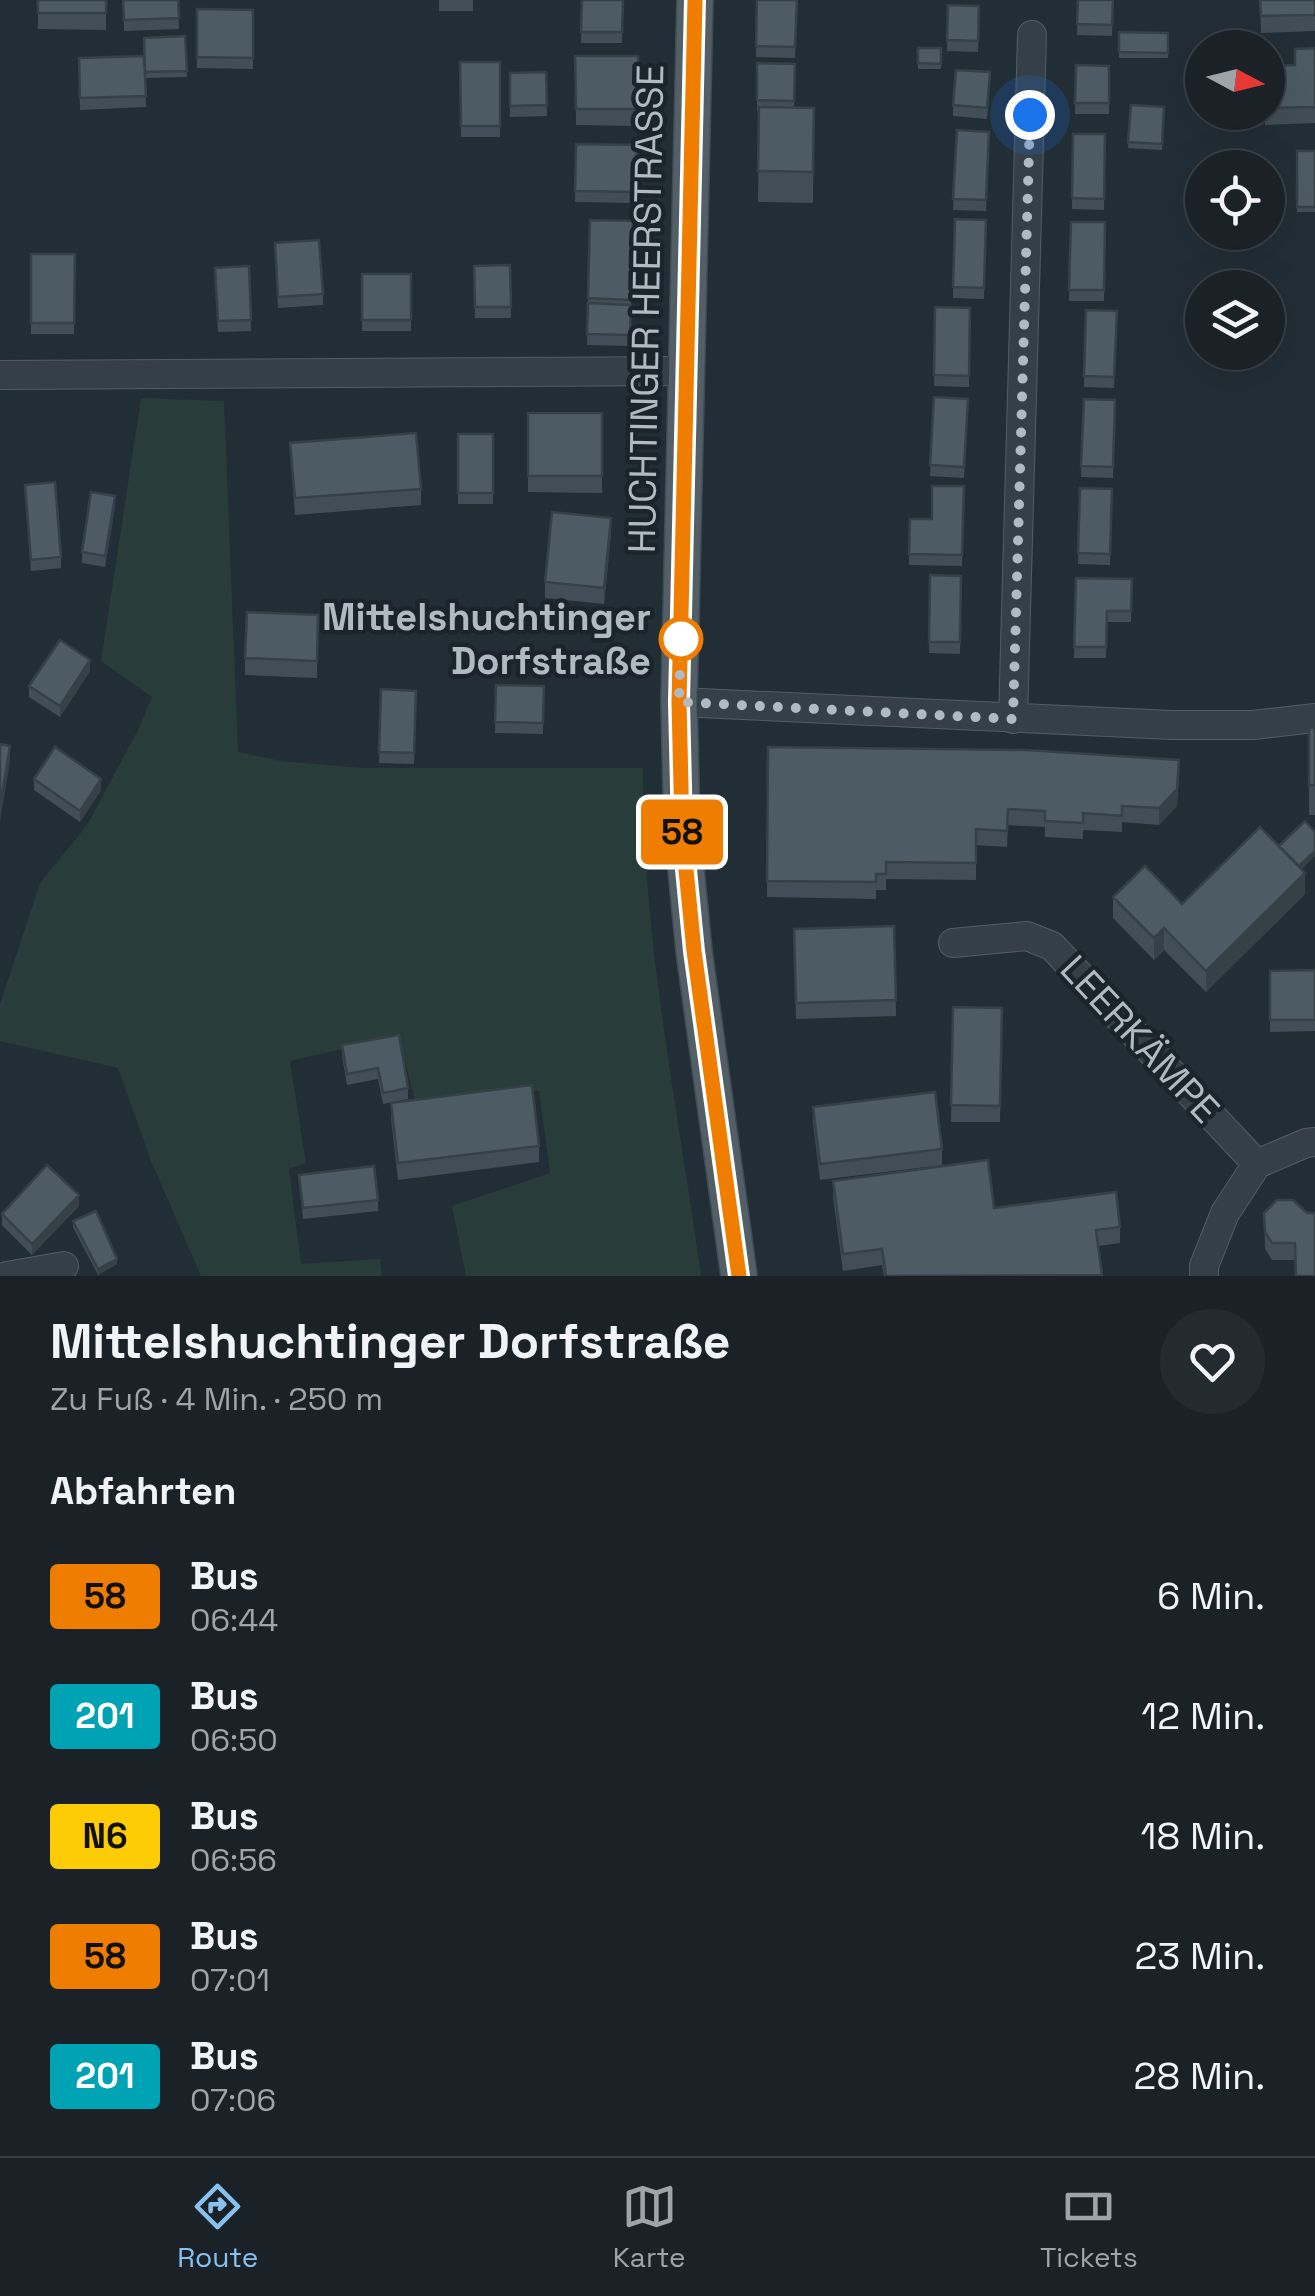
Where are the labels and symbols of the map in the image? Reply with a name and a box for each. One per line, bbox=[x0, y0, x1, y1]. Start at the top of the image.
north arrow bbox=[1185, 30, 1285, 130]
street label: HUCHTINGER HEERSTRASSE bbox=[618, 64, 674, 554]
your location bbox=[1005, 90, 1055, 140]
place label: Mittelshuchtinger Dorfstraße bbox=[322, 593, 651, 685]
marker: Mittelshuchtinger Dorfstraße bbox=[660, 618, 702, 660]
line badge: 58 bbox=[637, 800, 727, 864]
street label: LEERKÄMPE bbox=[1050, 945, 1230, 1133]

